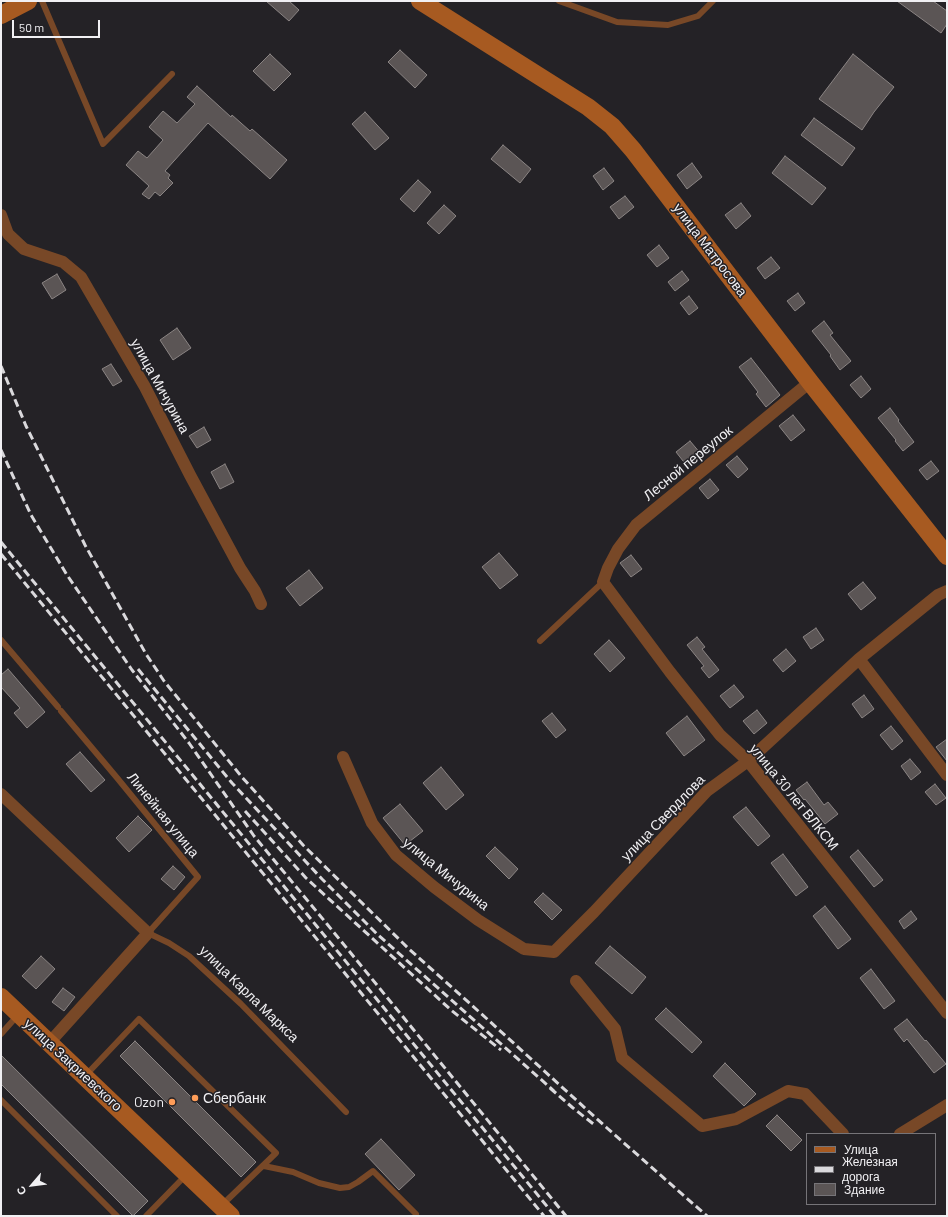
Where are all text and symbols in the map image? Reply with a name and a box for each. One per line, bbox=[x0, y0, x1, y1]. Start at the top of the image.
scale bar bbox=[14, 12, 102, 38]
text: 50 m bbox=[19, 20, 44, 34]
street label: улица Матросова bbox=[669, 200, 751, 300]
street label: улица Мичурина bbox=[127, 336, 193, 436]
street label: Лесной переулок bbox=[640, 422, 736, 504]
street label: улица 30 лет ВЛКСМ bbox=[746, 740, 842, 854]
street label: Линейная улица bbox=[124, 769, 202, 861]
street label: улица Свердлова bbox=[618, 771, 708, 865]
street label: улица Мичурина bbox=[400, 834, 492, 914]
street label: улица Карла Маркса bbox=[196, 942, 302, 1046]
street label: улица Закриевского bbox=[20, 1015, 126, 1115]
place label: Сбербанк bbox=[203, 1090, 266, 1106]
marker: Сбербанк bbox=[190, 1093, 200, 1103]
place label: Ozon bbox=[134, 1094, 164, 1110]
marker: Ozon bbox=[167, 1097, 177, 1107]
legend bbox=[806, 1133, 936, 1205]
text: Улица bbox=[844, 1142, 878, 1156]
text: Железная дорога bbox=[842, 1154, 898, 1183]
north arrow bbox=[12, 1165, 52, 1205]
text: Здание bbox=[844, 1182, 885, 1196]
text: С bbox=[13, 1184, 29, 1197]

